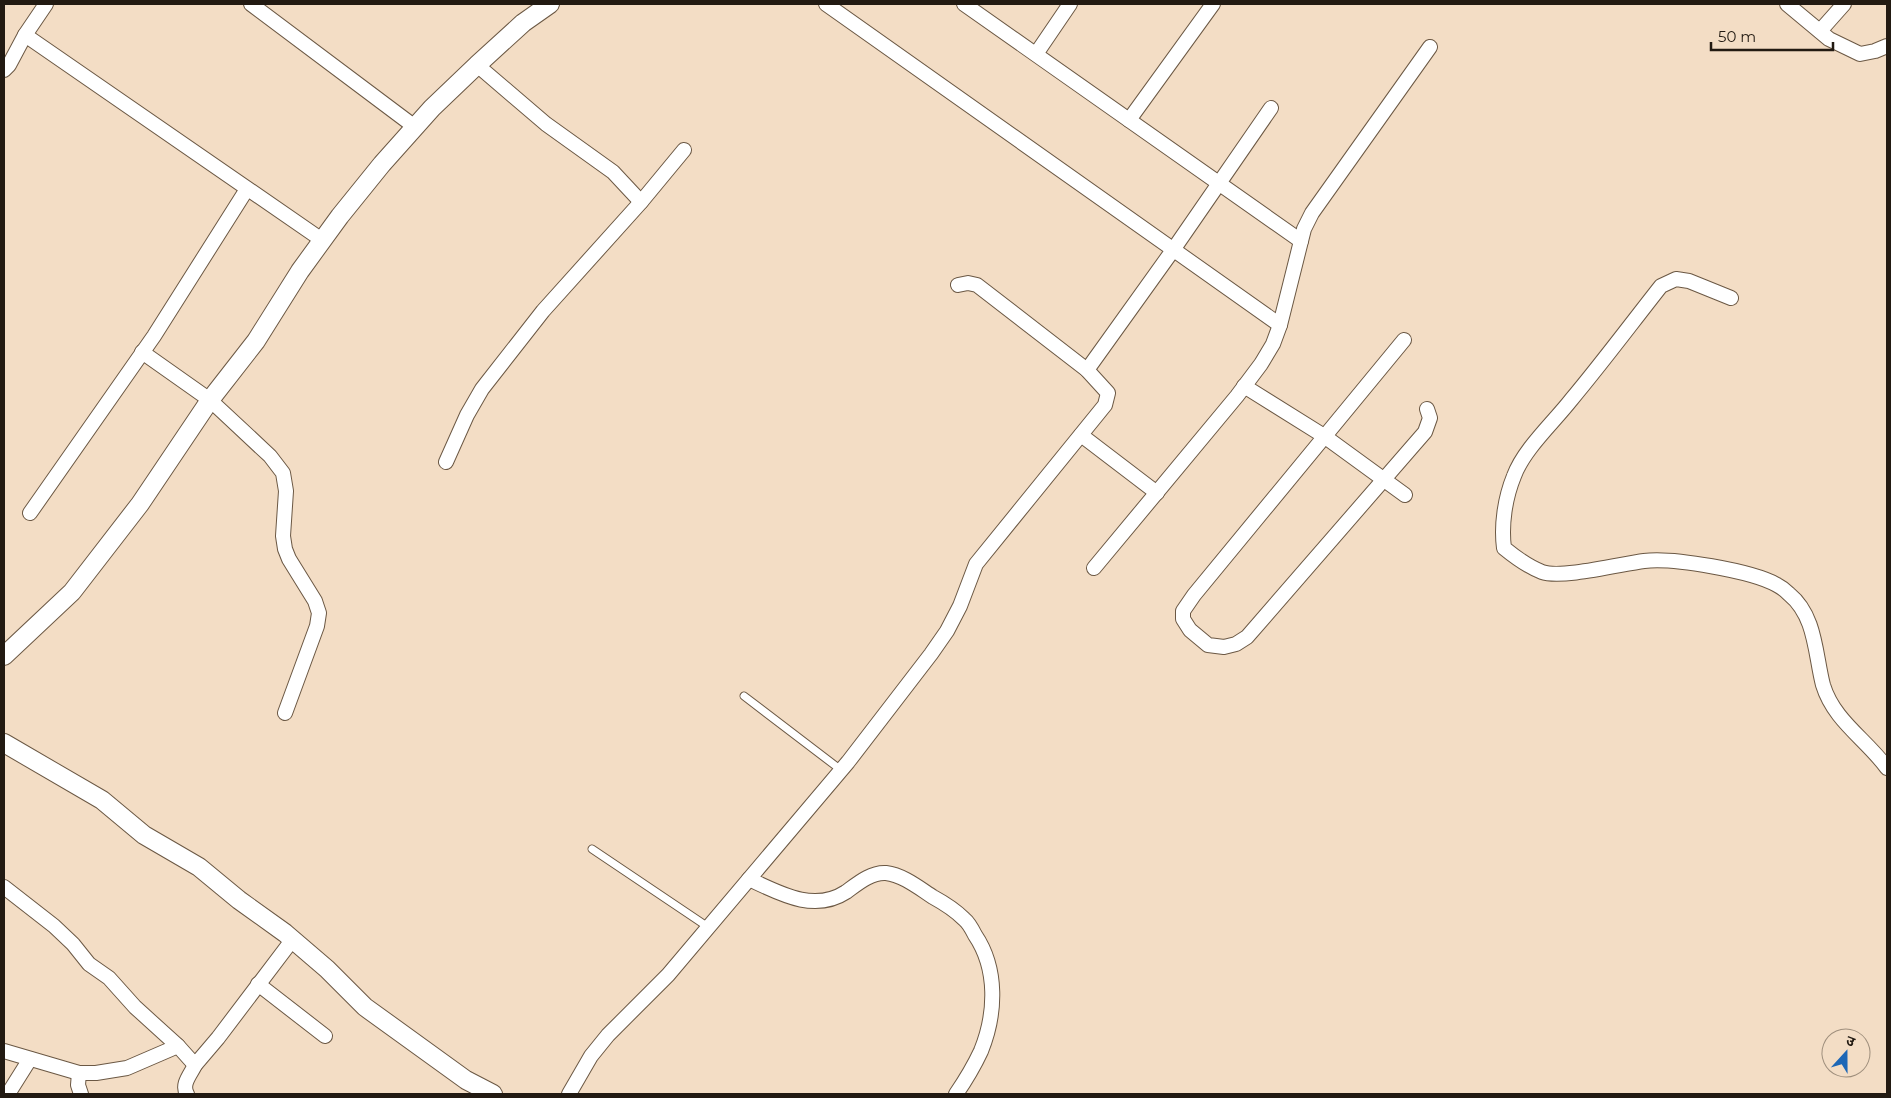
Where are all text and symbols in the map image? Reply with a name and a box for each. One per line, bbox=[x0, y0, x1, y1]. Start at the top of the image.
scale bar bbox=[1711, 20, 1834, 52]
text: 50 m bbox=[1718, 27, 1756, 46]
north arrow bbox=[1821, 1028, 1871, 1078]
text: उ bbox=[1844, 1031, 1858, 1051]

